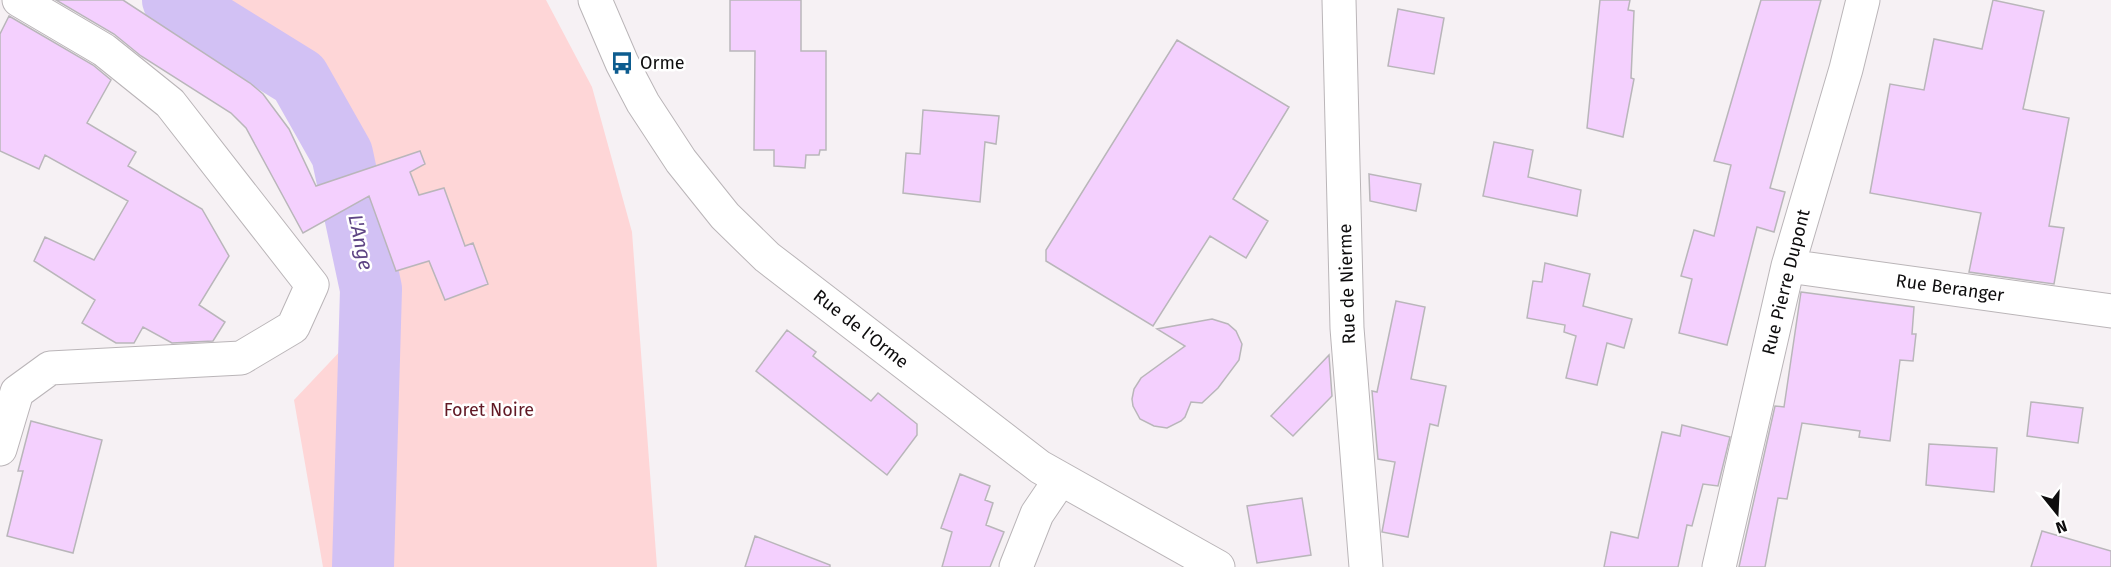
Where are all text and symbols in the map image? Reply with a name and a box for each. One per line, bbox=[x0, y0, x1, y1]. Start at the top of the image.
bus stop icon: Orme bbox=[609, 50, 635, 76]
place label: Orme bbox=[640, 52, 685, 74]
street label: Rue Pierre Dupont bbox=[1757, 206, 1815, 357]
water label: L'Ange bbox=[343, 212, 379, 272]
street label: Rue de Nierme bbox=[1334, 223, 1360, 345]
street label: Rue Beranger bbox=[1894, 270, 2006, 306]
street label: Rue de l'Orme bbox=[809, 285, 913, 373]
park label: Foret Noire bbox=[444, 399, 534, 421]
north arrow bbox=[2027, 483, 2087, 543]
text: N bbox=[2054, 516, 2069, 537]

